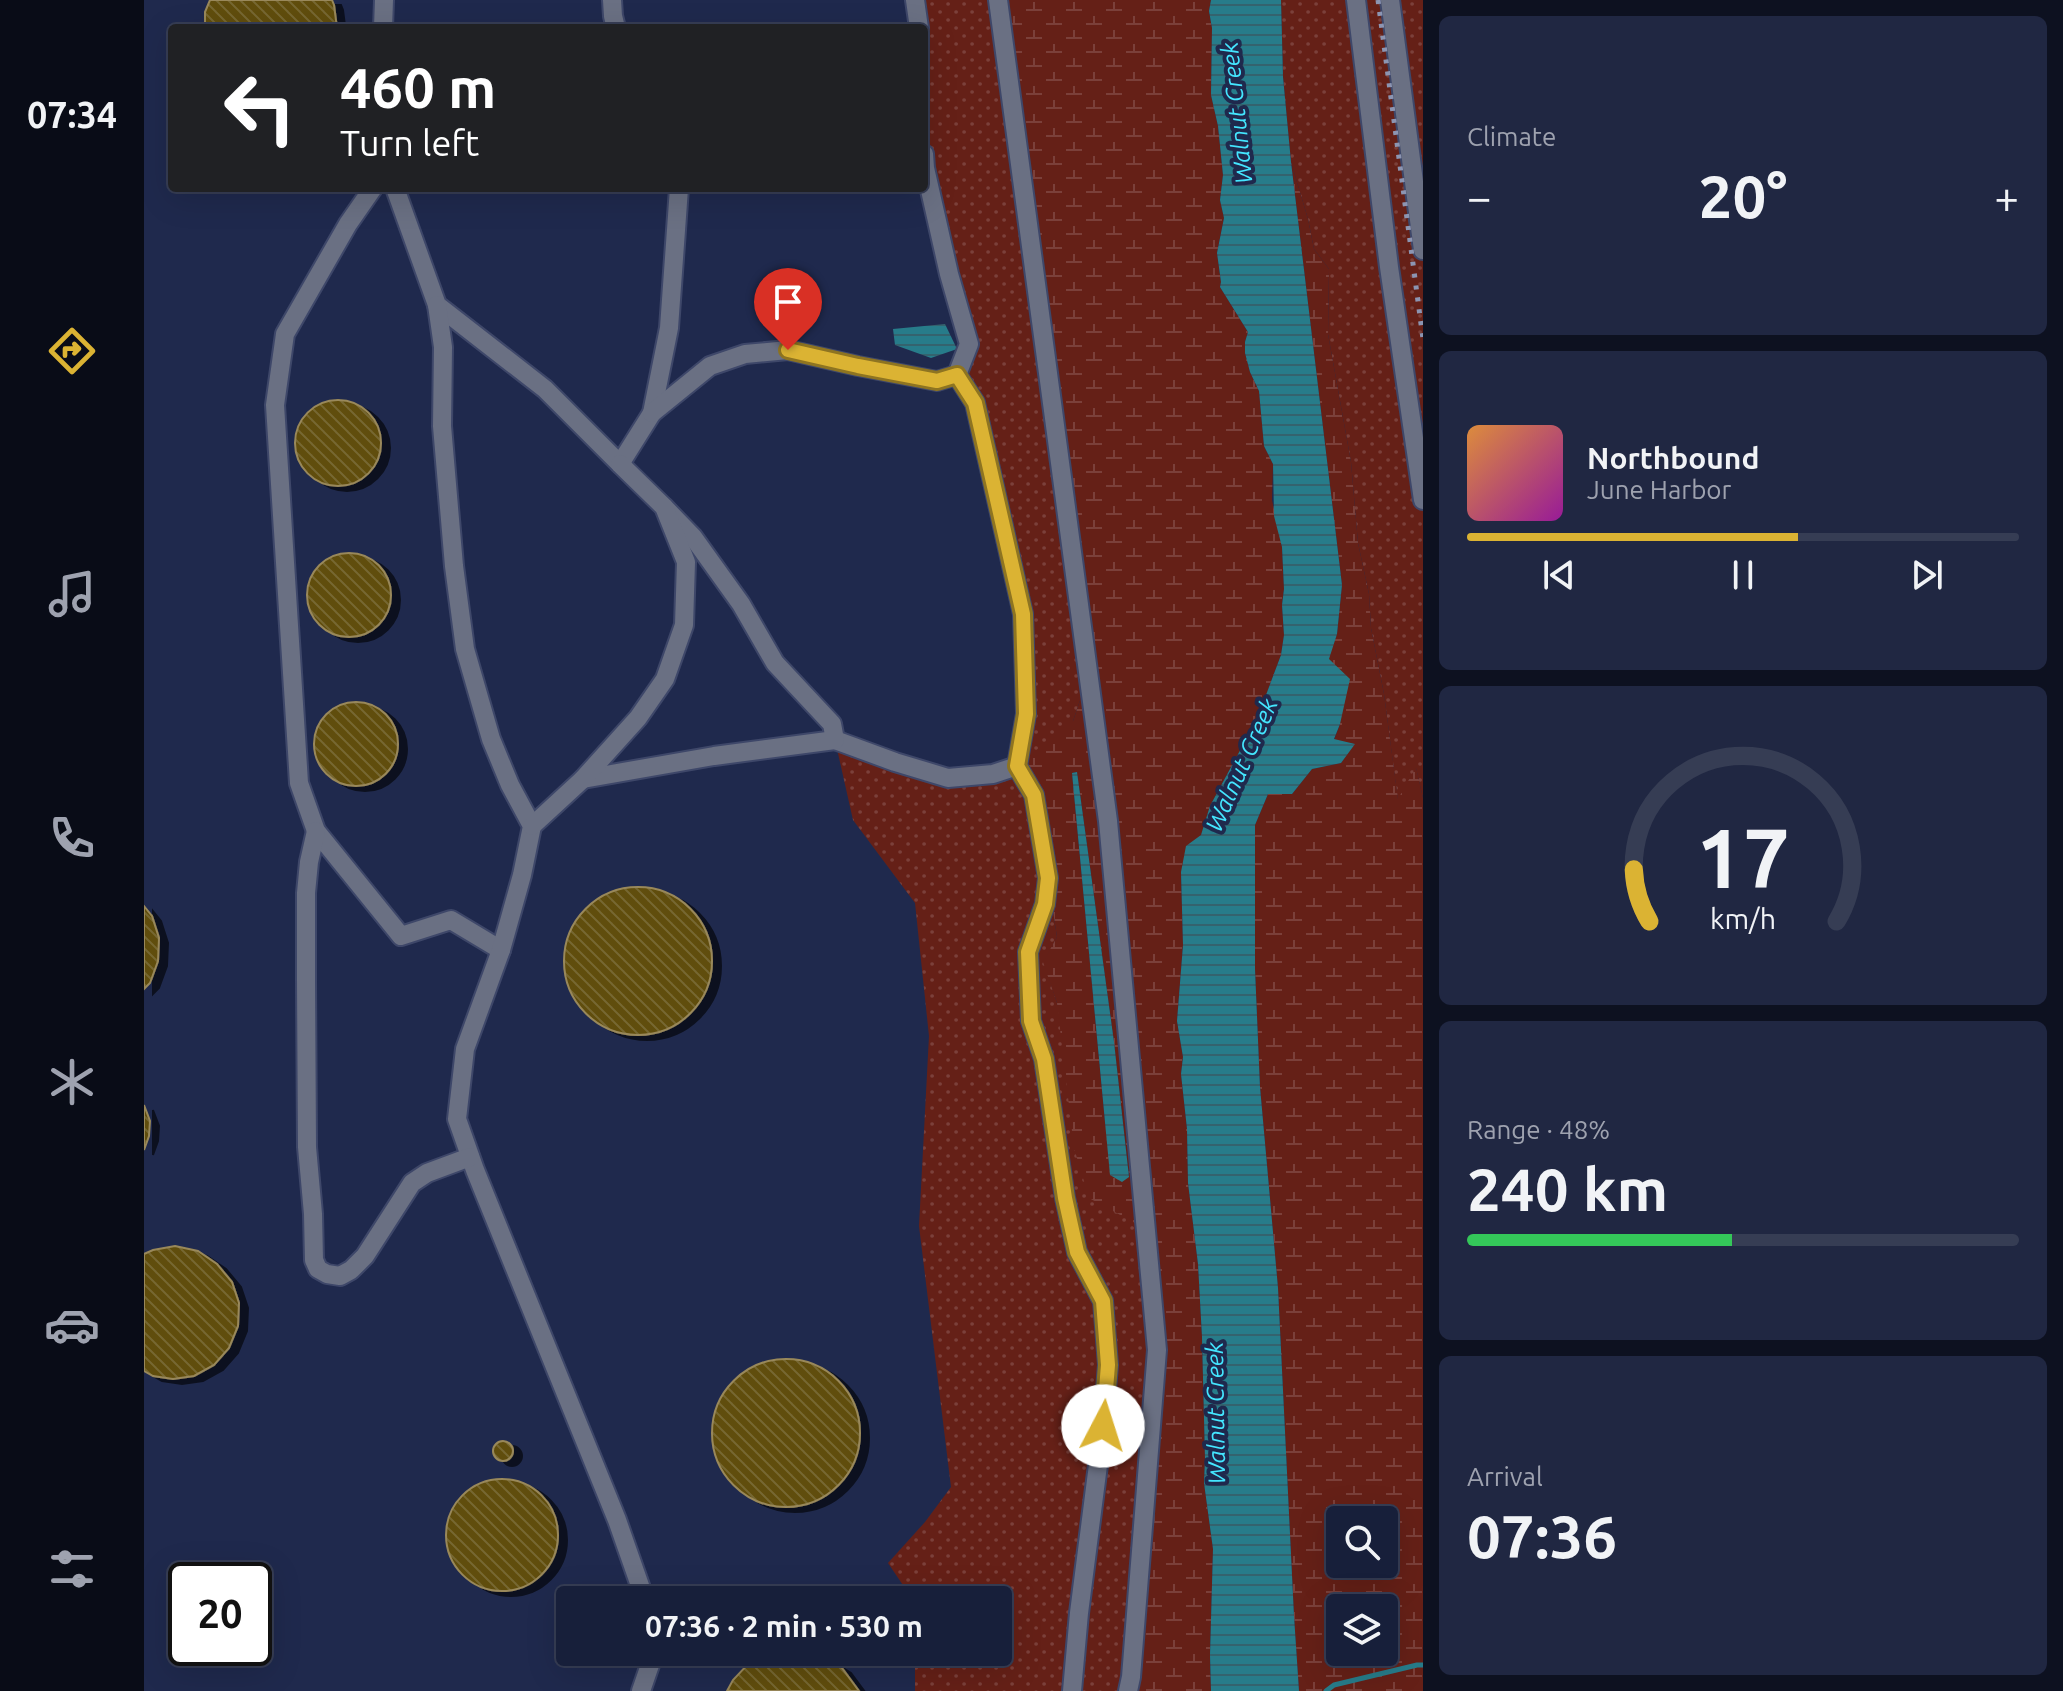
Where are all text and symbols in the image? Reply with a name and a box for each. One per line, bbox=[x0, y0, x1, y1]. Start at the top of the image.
water label: Walnut Creek bbox=[1216, 40, 1257, 185]
icon: left bbox=[208, 56, 312, 160]
text: 460 m bbox=[340, 56, 496, 119]
text: 07:34 bbox=[27, 94, 117, 135]
text: Turn left bbox=[340, 122, 479, 163]
text: Climate bbox=[1467, 122, 1556, 151]
text: 20° bbox=[1699, 162, 1787, 229]
text: − bbox=[1467, 172, 1492, 221]
text: + bbox=[1994, 172, 2019, 221]
pin bbox=[754, 268, 822, 350]
icon: arrive bbox=[766, 280, 810, 324]
icon: directions bbox=[44, 323, 100, 379]
text: Northbound bbox=[1587, 441, 1759, 475]
text: June Harbor bbox=[1587, 475, 1731, 504]
icon: previous bbox=[1537, 553, 1581, 597]
icon: pause bbox=[1721, 553, 1765, 597]
icon: next bbox=[1905, 553, 1949, 597]
icon: music bbox=[44, 566, 100, 622]
water label: Walnut Creek bbox=[1200, 694, 1283, 835]
text: 17 bbox=[1696, 809, 1790, 903]
icon: phone bbox=[44, 810, 100, 866]
text: km/h bbox=[1710, 902, 1776, 934]
icon: climate bbox=[44, 1054, 100, 1110]
text: Range · 48% bbox=[1467, 1115, 1610, 1144]
text: 240 km bbox=[1467, 1155, 1668, 1222]
icon: car bbox=[44, 1297, 100, 1353]
water label: Walnut Creek bbox=[1201, 1341, 1230, 1485]
position arrow bbox=[1061, 1384, 1145, 1468]
text: Arrival bbox=[1467, 1462, 1543, 1491]
text: 07:36 bbox=[1467, 1502, 1617, 1569]
map controls bbox=[1326, 1506, 1398, 1666]
button: search bbox=[1326, 1506, 1398, 1578]
icon: filters bbox=[44, 1541, 100, 1597]
speed limit sign: 20 bbox=[168, 1562, 272, 1666]
button: layers bbox=[1326, 1594, 1398, 1666]
text: 07:36 · 2 min · 530 m bbox=[645, 1609, 923, 1643]

